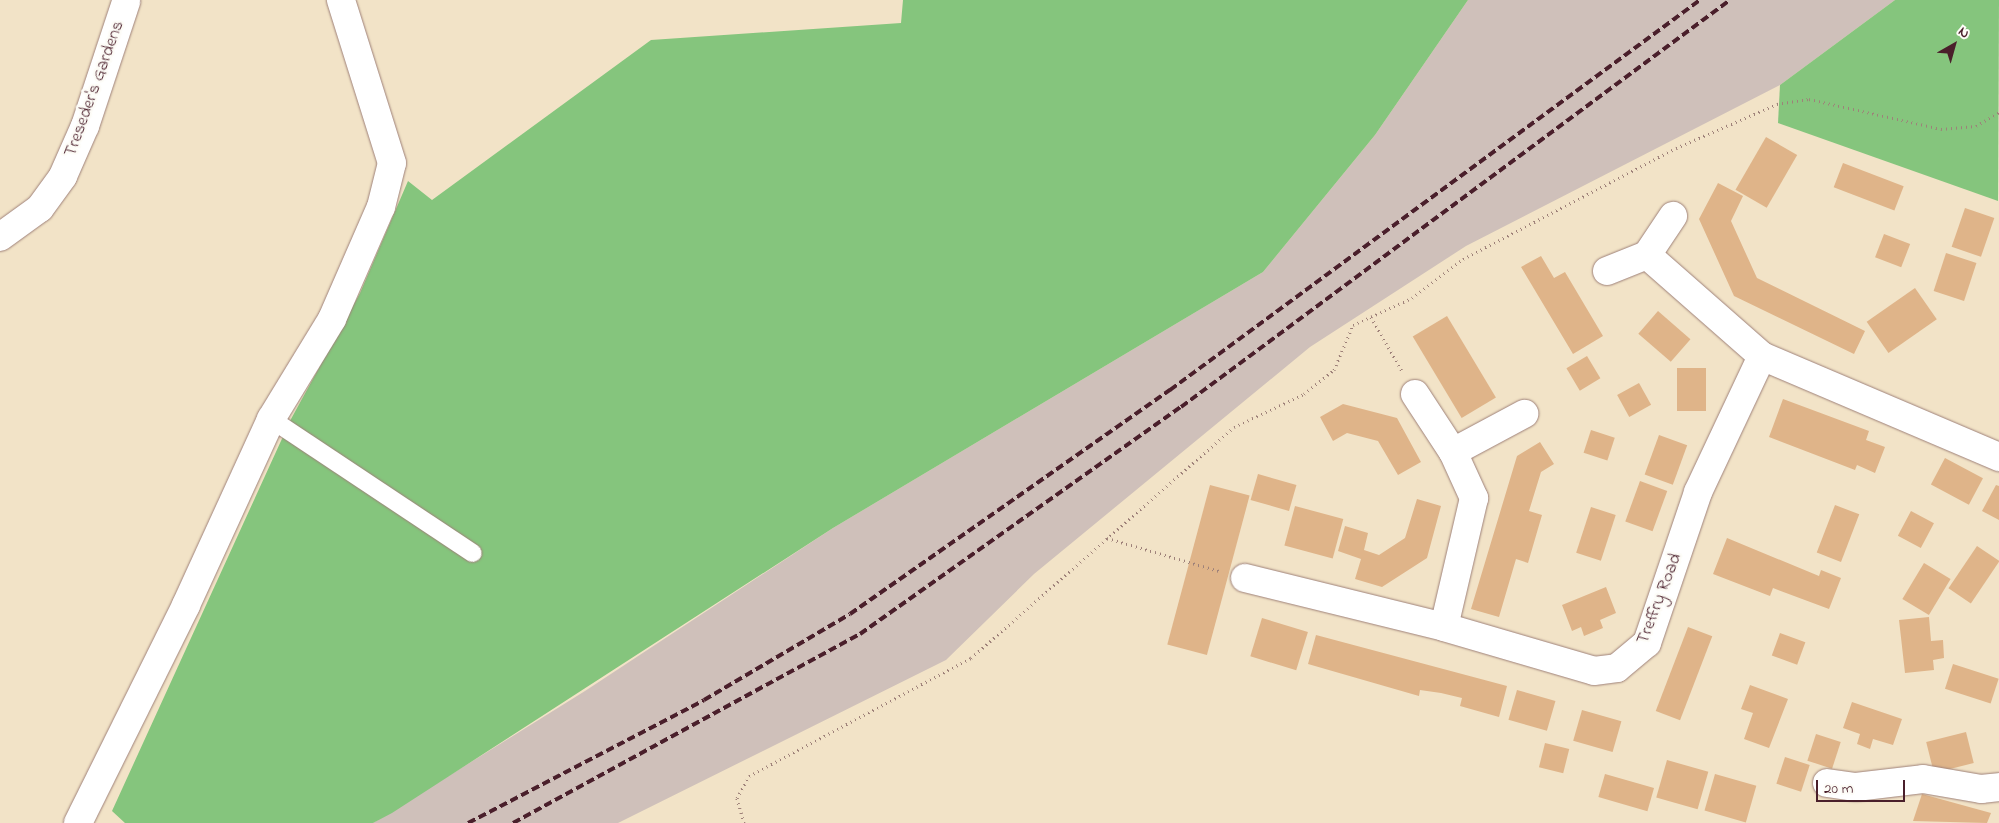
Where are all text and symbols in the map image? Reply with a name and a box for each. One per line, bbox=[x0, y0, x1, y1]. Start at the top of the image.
street label: Treseder's Gardens bbox=[60, 18, 130, 160]
north arrow bbox=[1929, 20, 1979, 70]
text: N bbox=[1953, 22, 1974, 44]
street label: Treffry Road bbox=[1633, 551, 1687, 647]
scale bar bbox=[1819, 770, 1908, 802]
text: 20 m bbox=[1824, 778, 1853, 800]

